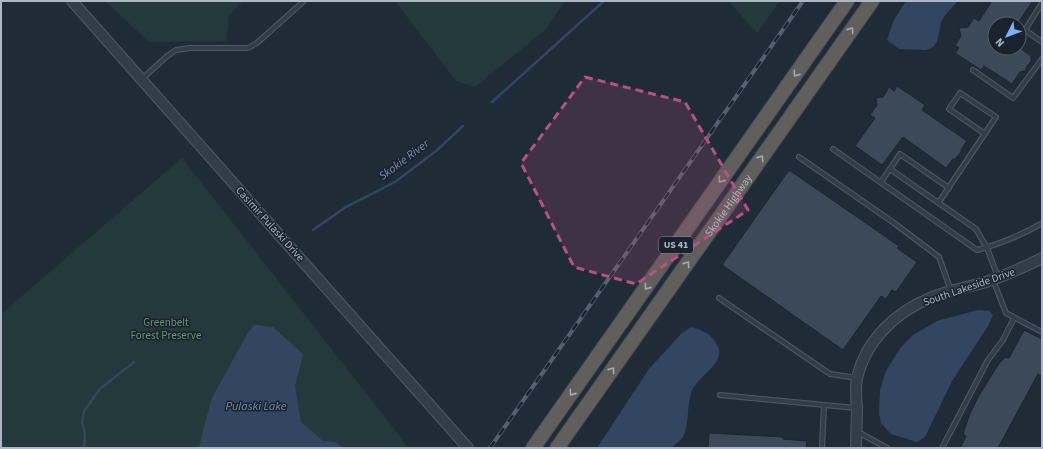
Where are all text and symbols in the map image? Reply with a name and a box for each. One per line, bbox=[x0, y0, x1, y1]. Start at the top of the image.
north arrow bbox=[987, 16, 1027, 56]
one-way arrow bbox=[846, 27, 854, 34]
text: N bbox=[992, 35, 1008, 50]
one-way arrow bbox=[793, 70, 801, 77]
water label: Skokie River bbox=[375, 135, 433, 185]
one-way arrow bbox=[756, 155, 763, 162]
street label: Skokie Highway bbox=[701, 171, 755, 239]
one-way arrow bbox=[719, 176, 726, 183]
street label: Casimir Pulaski Drive bbox=[232, 183, 308, 265]
road number: US 41 bbox=[659, 237, 693, 253]
one-way arrow bbox=[682, 261, 689, 268]
street label: South Lakeside Drive bbox=[921, 264, 1017, 310]
one-way arrow bbox=[645, 282, 652, 289]
park label: Greenbelt Forest Preserve bbox=[131, 315, 202, 343]
one-way arrow bbox=[607, 368, 614, 375]
one-way arrow bbox=[569, 389, 577, 396]
water label: Pulaski Lake bbox=[225, 398, 287, 415]

